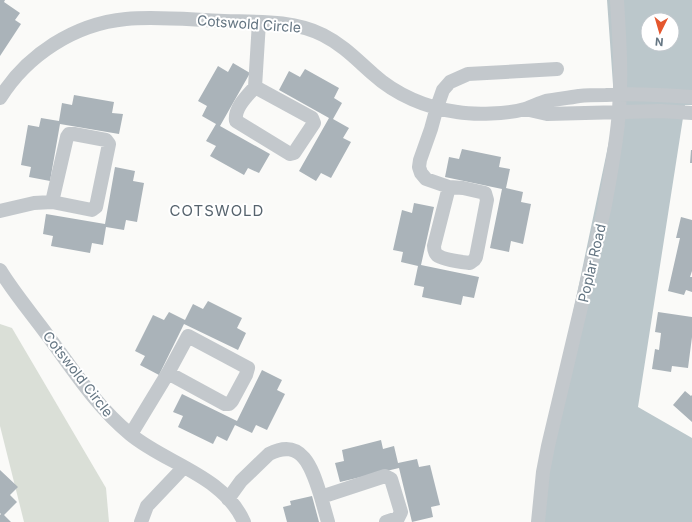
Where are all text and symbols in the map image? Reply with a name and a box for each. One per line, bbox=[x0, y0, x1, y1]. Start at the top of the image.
street label: Cotswold Circle bbox=[196, 11, 302, 36]
north arrow bbox=[640, 12, 680, 52]
text: N bbox=[654, 35, 664, 49]
district label: COTSWOLD bbox=[170, 201, 264, 220]
street label: Poplar Road bbox=[574, 222, 609, 304]
street label: Cotswold Circle bbox=[40, 327, 117, 420]

